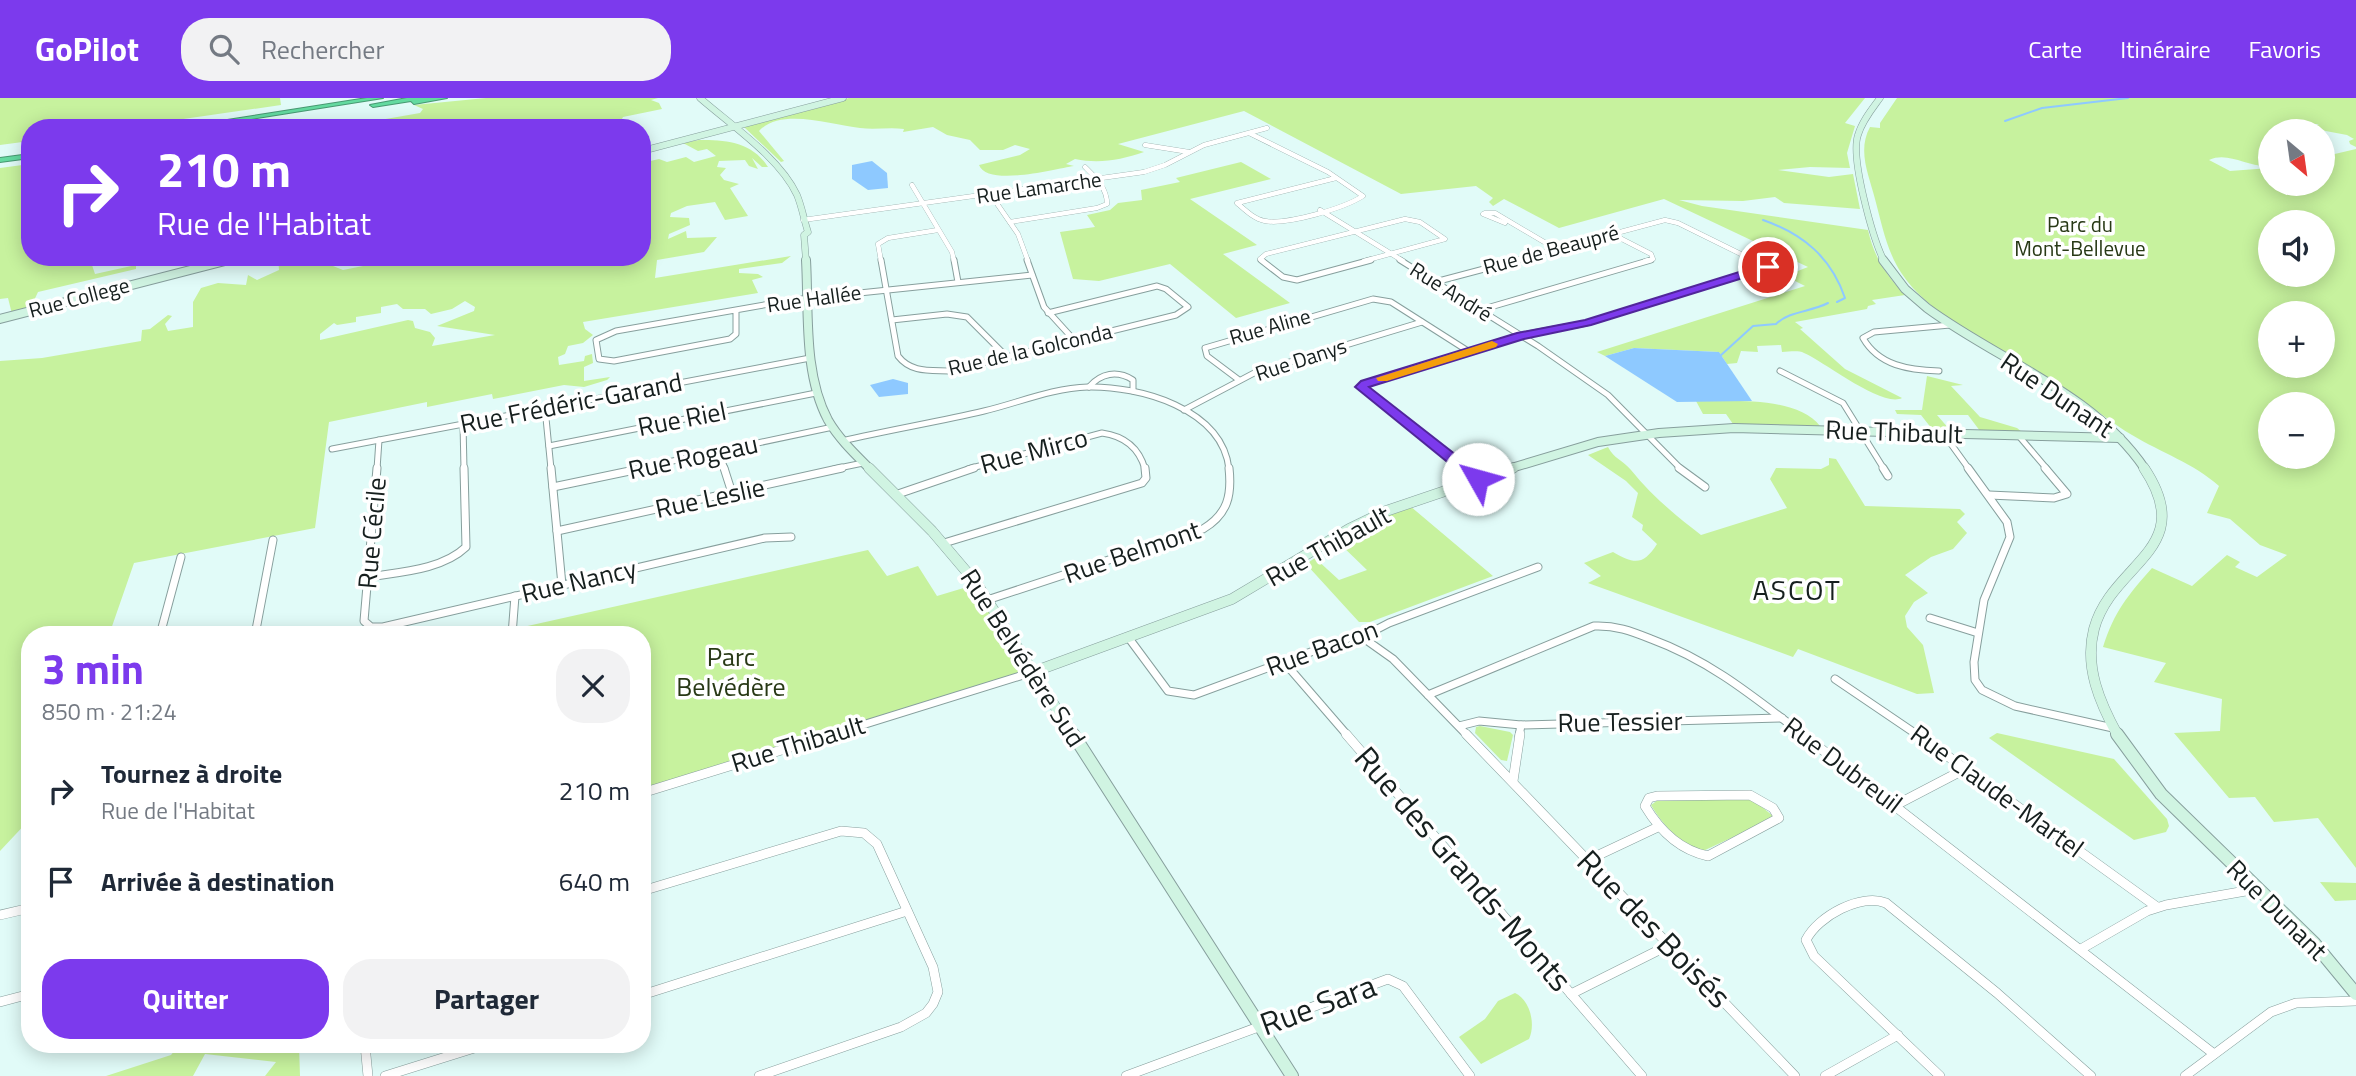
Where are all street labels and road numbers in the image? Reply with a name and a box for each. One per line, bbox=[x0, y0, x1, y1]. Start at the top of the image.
street label: Rue Lamarche bbox=[974, 162, 1103, 212]
street label: Rue de Beaupré bbox=[1479, 216, 1622, 283]
street label: Rue André bbox=[1404, 253, 1499, 329]
street label: Rue College bbox=[25, 268, 133, 326]
street label: Rue Hallée bbox=[765, 276, 863, 320]
street label: Rue Aline bbox=[1225, 299, 1314, 353]
street label: Rue de la Golconda bbox=[945, 314, 1115, 383]
street label: Rue Danys bbox=[1251, 329, 1350, 389]
street label: Rue Dunant bbox=[1993, 342, 2122, 447]
street label: Rue Frédéric-Garand bbox=[456, 362, 685, 443]
street label: Rue Riel bbox=[634, 391, 730, 446]
street label: Rue Thibault bbox=[1825, 410, 1963, 453]
street label: Rue Mirco bbox=[976, 417, 1092, 484]
street label: Rue Rogeau bbox=[625, 424, 761, 489]
street label: Rue Leslie bbox=[652, 467, 768, 528]
street label: Rue Cécile bbox=[347, 476, 396, 590]
street label: Rue Thibault bbox=[1258, 495, 1397, 596]
street label: Rue Belmont bbox=[1058, 510, 1205, 593]
street label: Rue Nancy bbox=[517, 548, 640, 613]
street label: Rue Belvédère Sud bbox=[951, 561, 1096, 754]
street label: Rue Bacon bbox=[1260, 609, 1383, 686]
street label: Rue Tessier bbox=[1557, 701, 1683, 742]
street label: Rue Thibault bbox=[726, 705, 869, 782]
street label: Rue Dubreuil bbox=[1776, 707, 1911, 822]
street label: Rue Claude-Martel bbox=[1903, 714, 2092, 867]
street label: Rue des Grands-Monts bbox=[1344, 735, 1584, 1001]
street label: Rue des Boisés bbox=[1566, 838, 1743, 1018]
street label: Rue Dunant bbox=[2218, 850, 2337, 969]
street label: Rue Sara bbox=[1253, 961, 1382, 1047]

